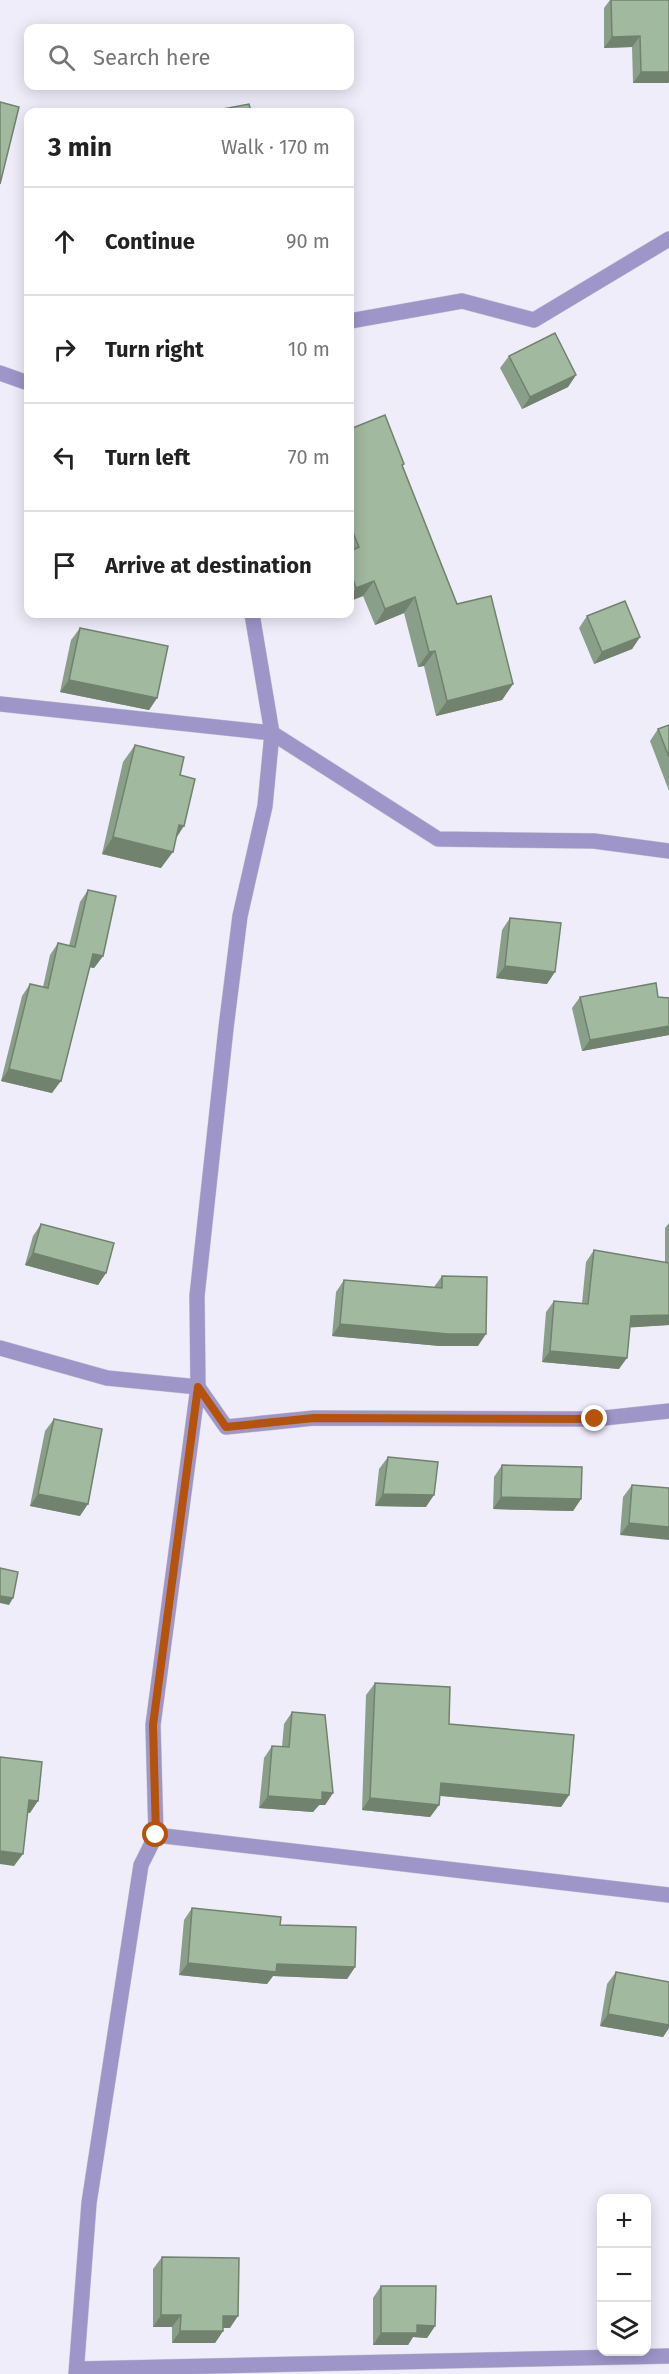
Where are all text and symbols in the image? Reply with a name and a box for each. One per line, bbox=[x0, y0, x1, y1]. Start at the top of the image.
search box bbox=[24, 24, 354, 90]
icon: search bbox=[45, 41, 78, 74]
text: Search here bbox=[93, 44, 211, 71]
text: 3 min bbox=[48, 132, 112, 163]
text: Walk · 170 m bbox=[221, 135, 330, 159]
icon: ahead bbox=[48, 225, 81, 258]
text: Continue bbox=[105, 228, 195, 255]
text: 90 m bbox=[286, 229, 330, 253]
icon: right bbox=[48, 333, 81, 366]
text: Turn right bbox=[105, 336, 204, 363]
text: 10 m bbox=[288, 337, 330, 361]
icon: left bbox=[48, 441, 81, 474]
text: Turn left bbox=[105, 444, 190, 471]
text: 70 m bbox=[288, 445, 330, 469]
icon: arrive bbox=[48, 549, 81, 582]
text: Arrive at destination bbox=[105, 552, 312, 579]
route end bbox=[581, 1405, 607, 1431]
route start bbox=[142, 1821, 168, 1847]
map controls bbox=[597, 2194, 651, 2356]
button: + bbox=[597, 2194, 651, 2248]
button: − bbox=[597, 2248, 651, 2302]
button: layers bbox=[597, 2302, 651, 2356]

